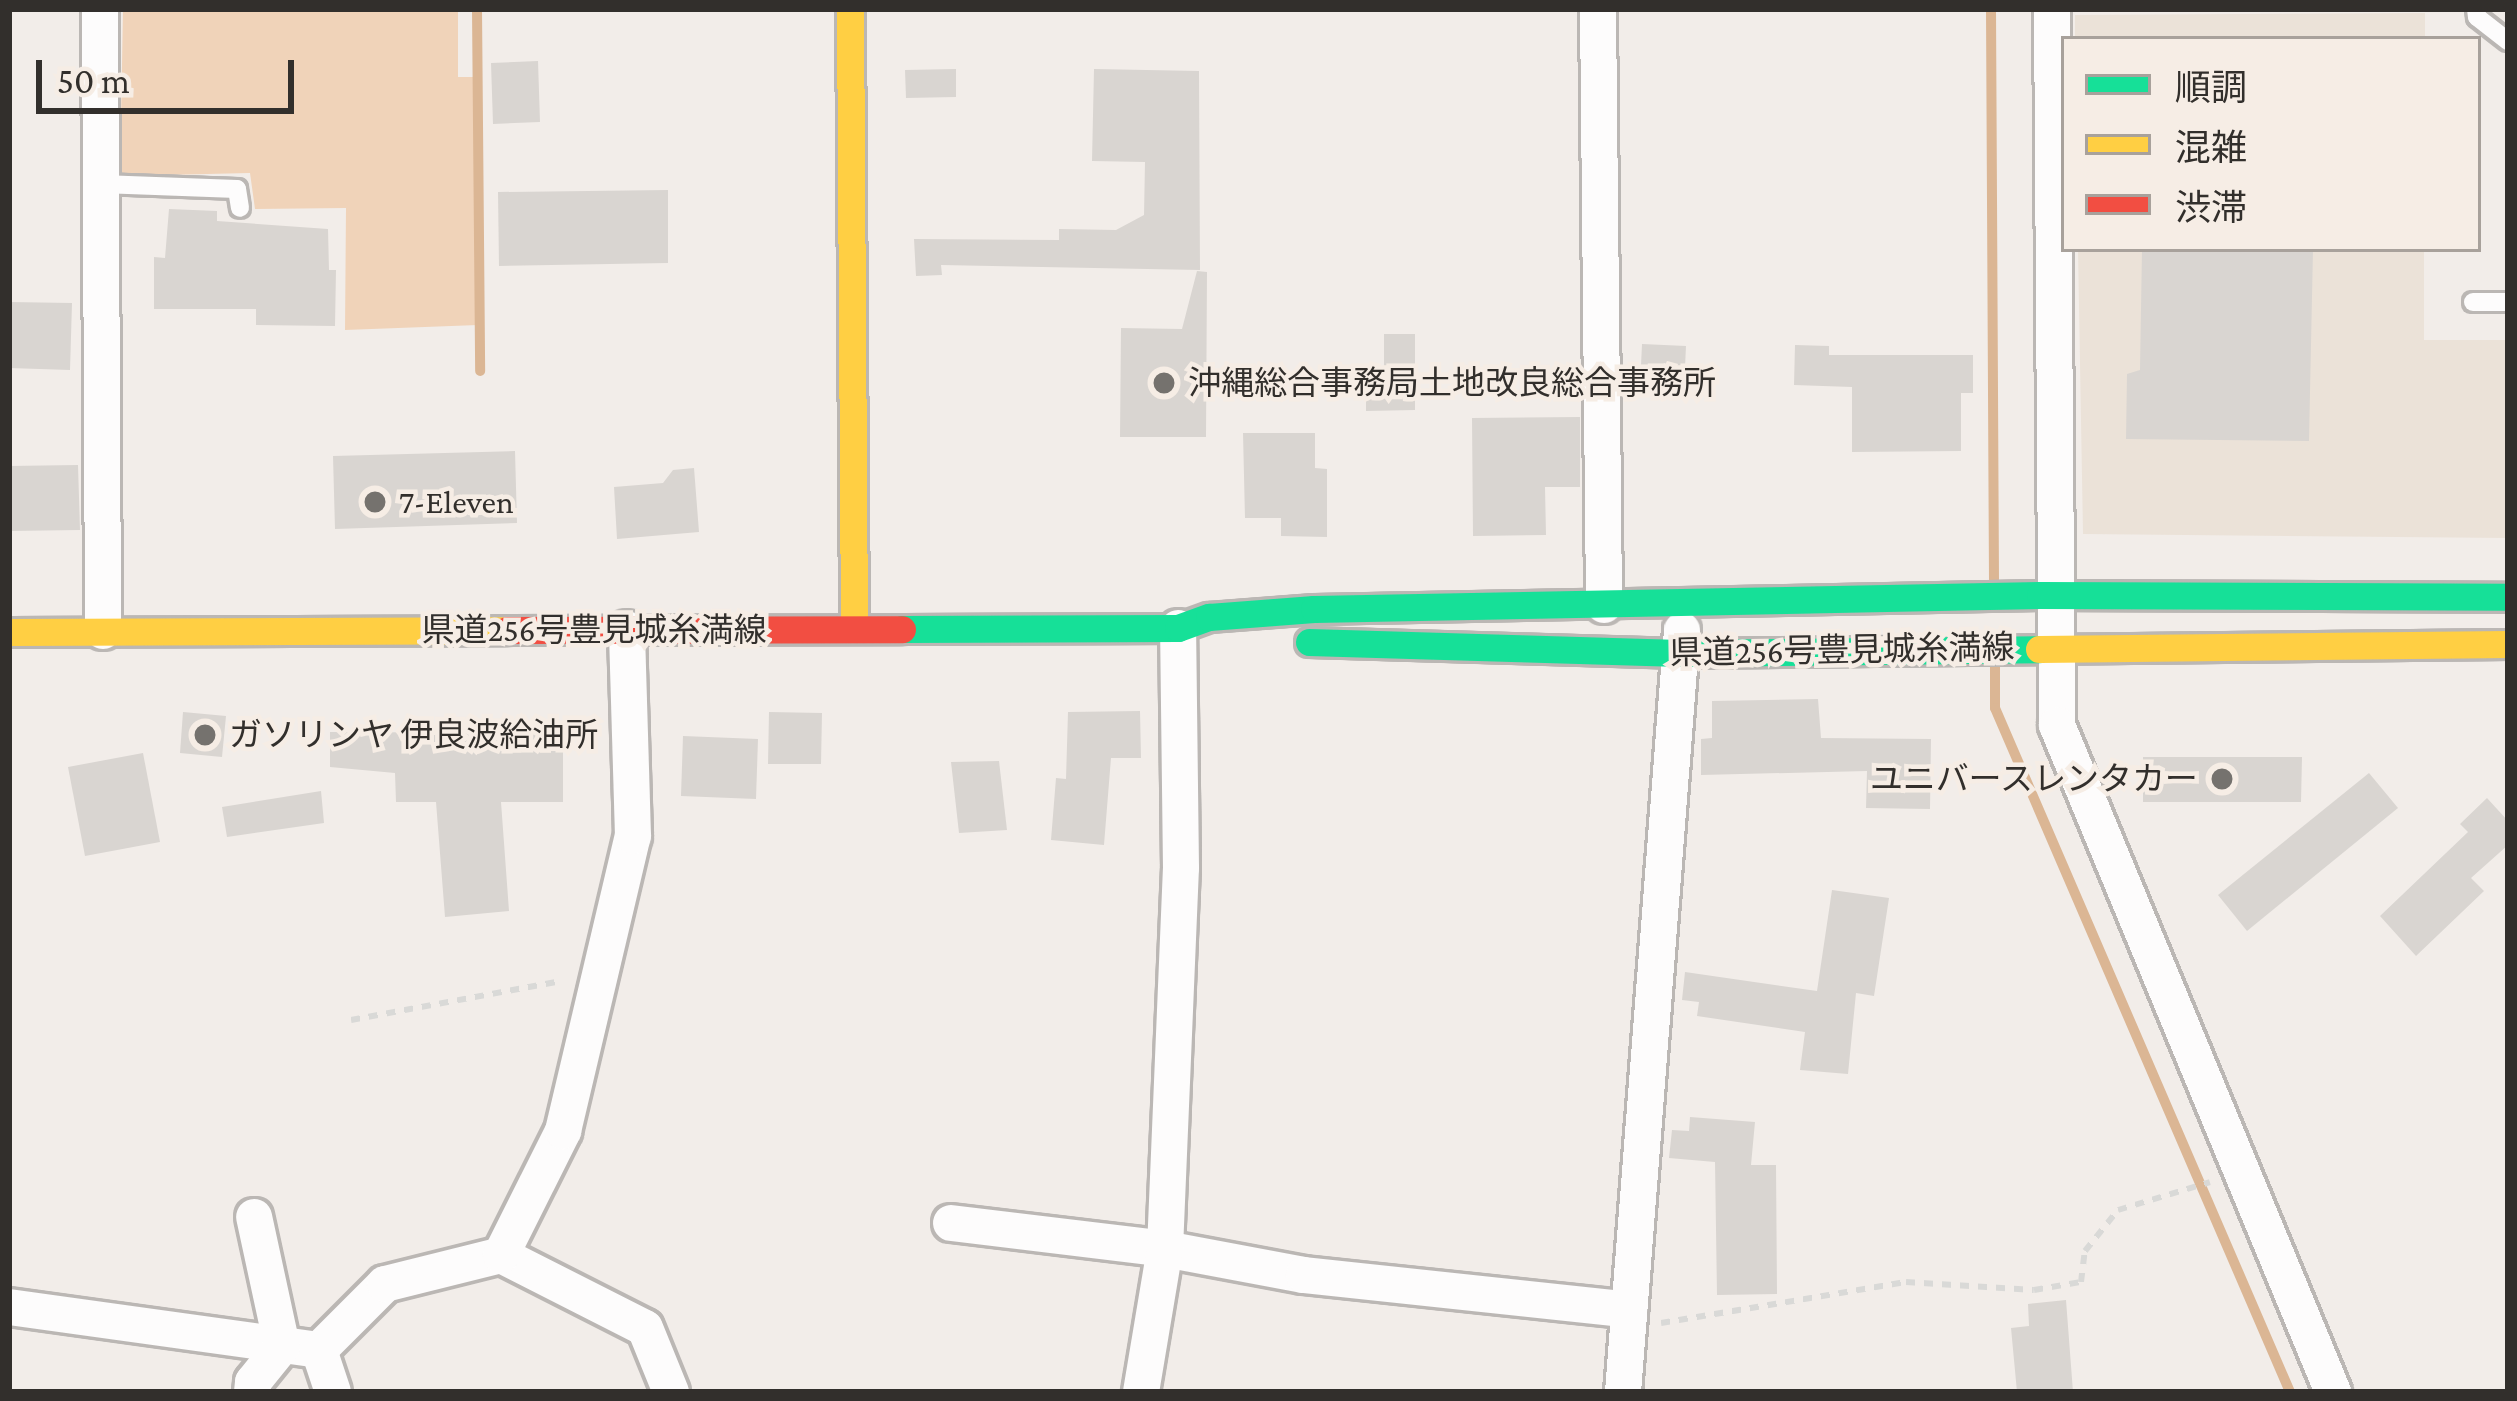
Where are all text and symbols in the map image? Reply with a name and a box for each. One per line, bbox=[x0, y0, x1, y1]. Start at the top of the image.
scale bar bbox=[42, 36, 300, 110]
legend bbox=[2061, 36, 2481, 252]
text: 50 m bbox=[57, 61, 130, 101]
text: 順調 bbox=[2175, 68, 2247, 108]
text: 混雑 bbox=[2175, 128, 2247, 168]
text: 渋滞 bbox=[2175, 188, 2247, 228]
place label: 沖縄総合事務局土地改良総合事務所 bbox=[1188, 363, 1716, 403]
marker: 沖縄総合事務局土地改良総合事務所 bbox=[1151, 370, 1177, 396]
place label: 7-Eleven bbox=[399, 482, 514, 522]
marker: 7-Eleven bbox=[362, 489, 388, 515]
street label: 県道256号豊見城糸満線 bbox=[421, 610, 767, 650]
street label: 県道256号豊見城糸満線 bbox=[1669, 627, 2015, 673]
place label: ガソリンヤ 伊良波給油所 bbox=[229, 715, 598, 755]
marker: ガソリンヤ 伊良波給油所 bbox=[192, 722, 218, 748]
place label: ユニバースレンタカー bbox=[1868, 759, 2198, 799]
marker: ユニバースレンタカー bbox=[2209, 766, 2235, 792]

